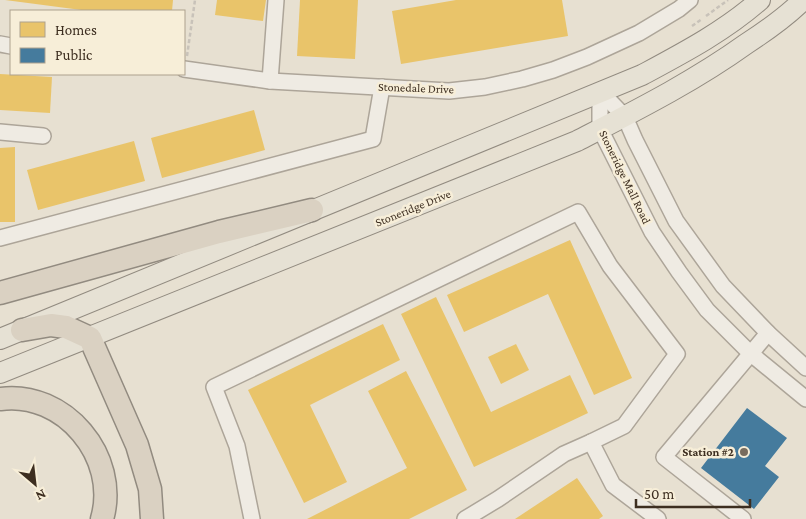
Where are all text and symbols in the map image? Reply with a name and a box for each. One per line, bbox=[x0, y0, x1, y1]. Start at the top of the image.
legend bbox=[10, 10, 185, 75]
text: Homes bbox=[55, 22, 97, 38]
text: Public bbox=[55, 47, 93, 63]
street label: Stonedale Drive bbox=[378, 80, 454, 96]
street label: Stoneridge Mall Road bbox=[596, 128, 654, 227]
street label: Stoneridge Drive bbox=[373, 186, 453, 230]
place label: Station #2 bbox=[682, 445, 734, 459]
marker: Station #2 bbox=[738, 446, 750, 458]
north arrow bbox=[10, 459, 60, 509]
scale bar bbox=[636, 476, 750, 508]
text: N bbox=[33, 486, 49, 505]
text: 50 m bbox=[644, 486, 674, 502]

